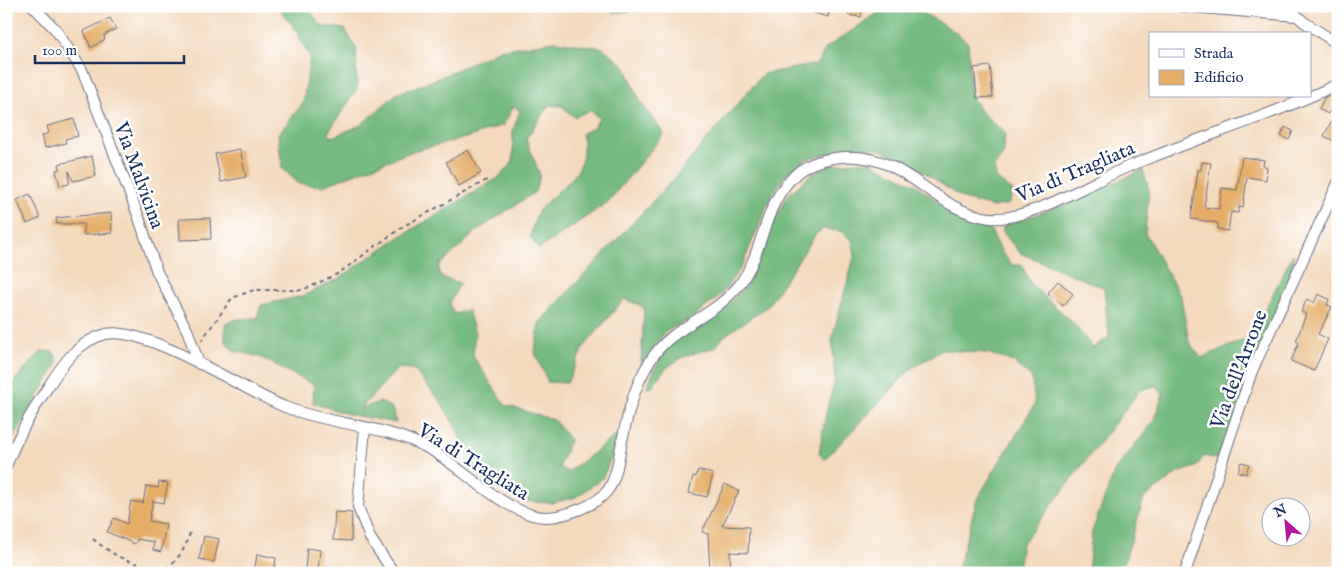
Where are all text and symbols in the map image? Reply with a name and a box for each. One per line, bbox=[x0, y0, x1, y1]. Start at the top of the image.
scale bar bbox=[35, 32, 184, 64]
legend bbox=[1149, 32, 1312, 98]
text: 100 m bbox=[42, 41, 78, 60]
text: Strada bbox=[1194, 44, 1234, 63]
text: Edificio bbox=[1194, 68, 1244, 87]
street label: Via Malvicina bbox=[107, 118, 170, 233]
street label: Via di Tragliata bbox=[1011, 136, 1139, 209]
street label: Via dell'Arrone bbox=[1205, 306, 1274, 434]
street label: Via di Tragliata bbox=[412, 418, 534, 507]
north arrow bbox=[1262, 496, 1312, 546]
text: N bbox=[1270, 501, 1290, 523]

